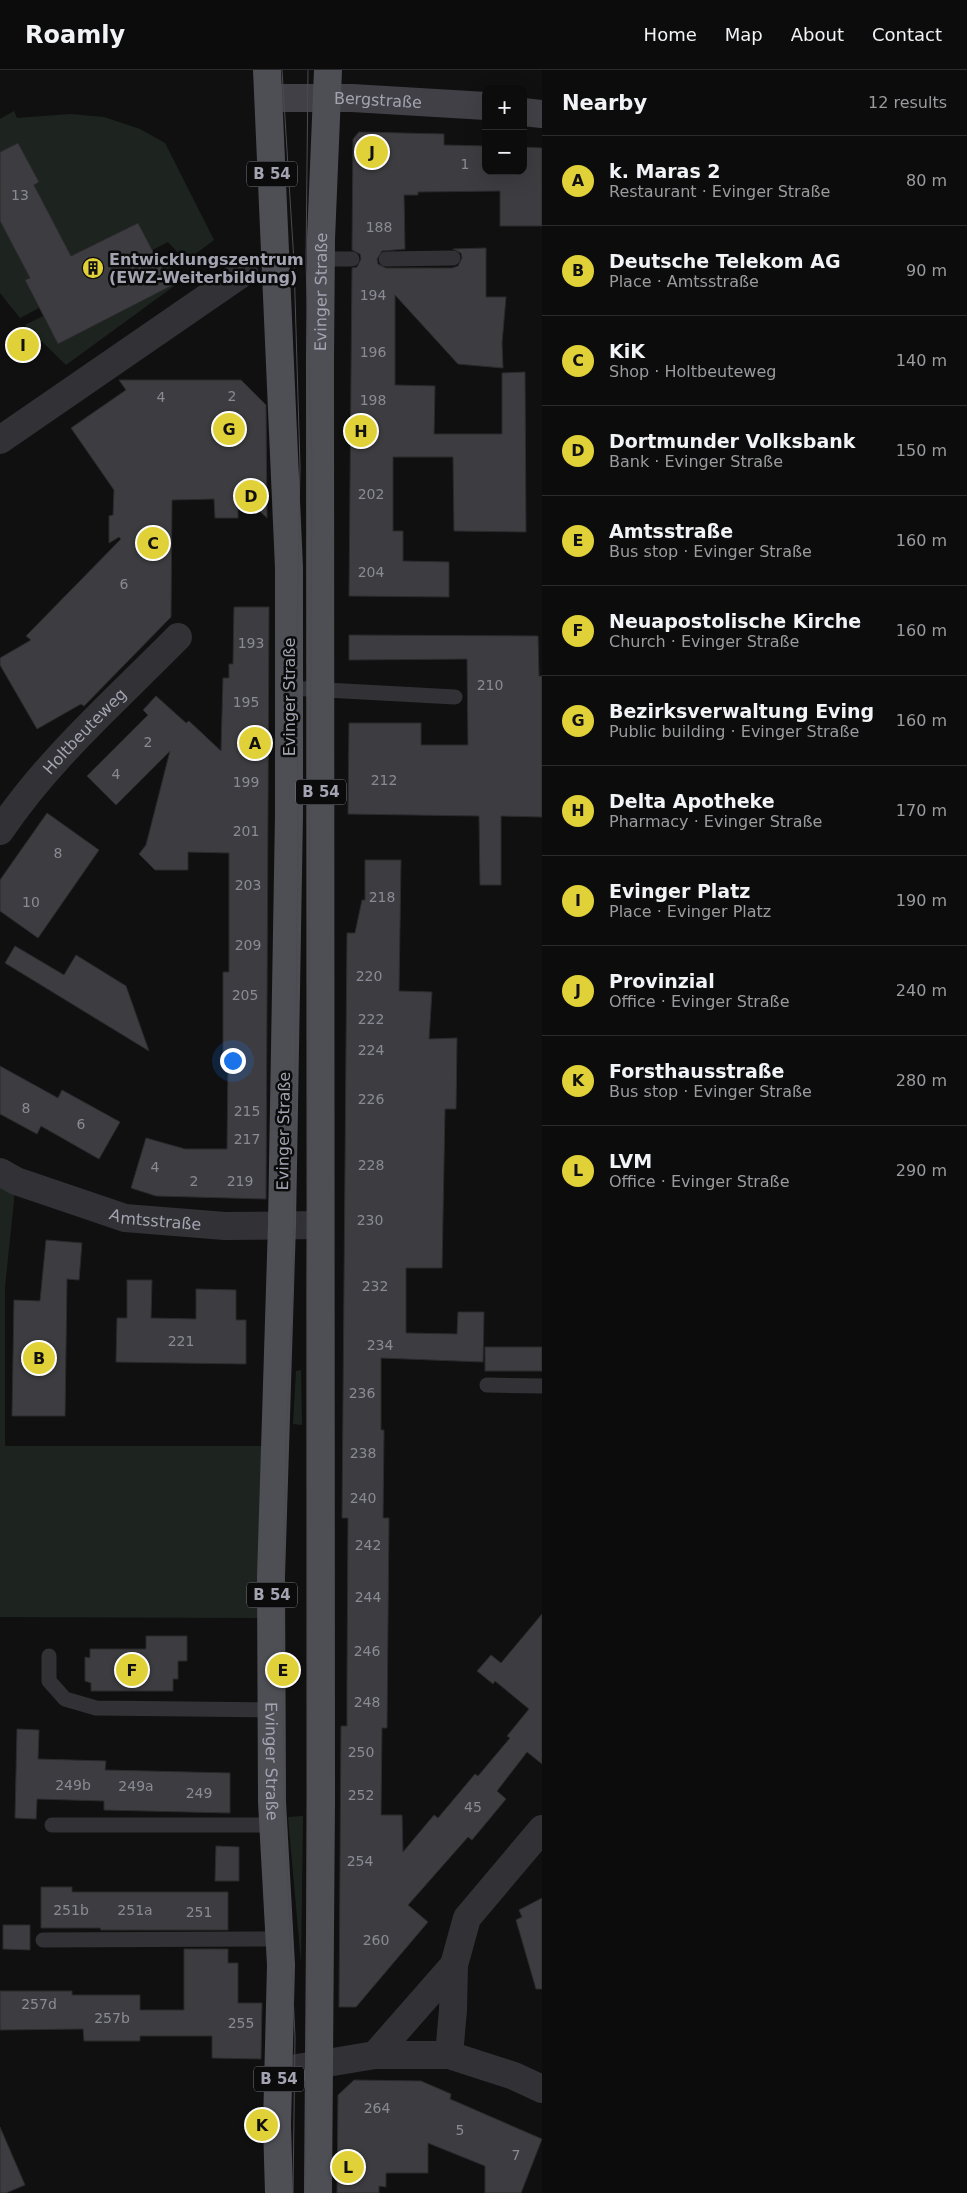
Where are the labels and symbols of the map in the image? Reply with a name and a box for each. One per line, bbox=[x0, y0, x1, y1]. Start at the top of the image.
street label: Bergstraße bbox=[334, 89, 423, 112]
pin: J bbox=[356, 133, 388, 171]
house number: 1 bbox=[461, 156, 469, 172]
road number: B 54 bbox=[247, 162, 297, 186]
house number: 13 bbox=[11, 187, 29, 203]
house number: 188 bbox=[366, 219, 392, 235]
street label: Evinger Straße bbox=[311, 232, 331, 351]
place label: Entwicklungszentrum (EWZ-Weiterbildung) bbox=[109, 250, 304, 287]
building icon: Entwicklungszentrum (EWZ-Weiterbildung) bbox=[81, 256, 105, 280]
house number: 194 bbox=[360, 287, 386, 303]
pin: I bbox=[7, 326, 39, 364]
house number: 196 bbox=[360, 344, 386, 360]
house number: 2 bbox=[228, 388, 236, 404]
house number: 4 bbox=[157, 389, 166, 405]
house number: 198 bbox=[360, 392, 386, 408]
pin: G bbox=[213, 410, 245, 448]
pin: H bbox=[345, 412, 377, 450]
pin: D bbox=[235, 477, 267, 515]
house number: 202 bbox=[358, 486, 384, 502]
pin: C bbox=[137, 524, 169, 562]
house number: 204 bbox=[358, 564, 384, 580]
house number: 6 bbox=[120, 576, 129, 592]
house number: 193 bbox=[238, 635, 264, 651]
street label: Evinger Straße bbox=[280, 638, 299, 756]
house number: 210 bbox=[477, 677, 503, 693]
street label: Holtbeuteweg bbox=[39, 685, 130, 778]
house number: 195 bbox=[233, 694, 259, 710]
pin: A bbox=[239, 724, 271, 762]
house number: 2 bbox=[144, 734, 152, 750]
house number: 4 bbox=[112, 766, 121, 782]
house number: 212 bbox=[371, 772, 397, 788]
house number: 199 bbox=[233, 774, 259, 790]
road number: B 54 bbox=[296, 780, 346, 804]
house number: 201 bbox=[233, 823, 259, 839]
house number: 8 bbox=[54, 845, 62, 861]
house number: 203 bbox=[235, 877, 261, 893]
house number: 218 bbox=[369, 889, 395, 905]
house number: 10 bbox=[22, 894, 40, 910]
house number: 209 bbox=[235, 937, 261, 953]
house number: 220 bbox=[356, 968, 382, 984]
house number: 205 bbox=[232, 987, 258, 1003]
house number: 222 bbox=[358, 1011, 384, 1027]
house number: 224 bbox=[358, 1042, 384, 1058]
your location bbox=[220, 1048, 246, 1074]
street label: Evinger Straße bbox=[273, 1072, 294, 1190]
house number: 226 bbox=[358, 1091, 384, 1107]
house number: 8 bbox=[22, 1100, 30, 1116]
house number: 215 bbox=[234, 1103, 260, 1119]
house number: 6 bbox=[77, 1116, 86, 1132]
house number: 217 bbox=[234, 1131, 260, 1147]
house number: 228 bbox=[358, 1157, 384, 1173]
house number: 4 bbox=[151, 1159, 160, 1175]
house number: 2 bbox=[190, 1173, 198, 1189]
house number: 219 bbox=[227, 1173, 253, 1189]
street label: Amtsstraße bbox=[107, 1204, 202, 1234]
house number: 230 bbox=[357, 1212, 383, 1228]
house number: 232 bbox=[362, 1278, 388, 1294]
house number: 221 bbox=[168, 1333, 194, 1349]
house number: 234 bbox=[367, 1337, 393, 1353]
pin: B bbox=[23, 1339, 55, 1377]
house number: 236 bbox=[349, 1385, 375, 1401]
house number: 238 bbox=[350, 1445, 376, 1461]
house number: 240 bbox=[350, 1490, 376, 1506]
house number: 242 bbox=[355, 1537, 381, 1553]
road number: B 54 bbox=[247, 1582, 297, 1608]
house number: 244 bbox=[355, 1589, 381, 1605]
house number: 246 bbox=[354, 1643, 380, 1659]
pin: F bbox=[116, 1651, 148, 1689]
pin: E bbox=[267, 1651, 299, 1689]
house number: 248 bbox=[354, 1694, 380, 1710]
street label: Evinger Straße bbox=[262, 1702, 282, 1821]
house number: 250 bbox=[348, 1744, 374, 1760]
house number: 249b bbox=[55, 1777, 91, 1793]
house number: 249a bbox=[118, 1778, 154, 1794]
house number: 249 bbox=[186, 1785, 212, 1801]
house number: 252 bbox=[348, 1787, 374, 1803]
house number: 45 bbox=[464, 1799, 482, 1815]
house number: 254 bbox=[347, 1853, 373, 1869]
house number: 251b bbox=[53, 1902, 89, 1918]
house number: 251a bbox=[117, 1902, 153, 1918]
house number: 251 bbox=[186, 1904, 212, 1920]
house number: 260 bbox=[363, 1932, 389, 1948]
house number: 257d bbox=[21, 1996, 57, 2012]
house number: 257b bbox=[94, 2010, 130, 2026]
house number: 255 bbox=[228, 2015, 254, 2031]
road number: B 54 bbox=[254, 2066, 304, 2092]
house number: 264 bbox=[364, 2100, 390, 2116]
pin: K bbox=[246, 2106, 278, 2144]
house number: 5 bbox=[456, 2122, 464, 2138]
house number: 7 bbox=[512, 2147, 520, 2163]
pin: L bbox=[332, 2148, 364, 2186]

